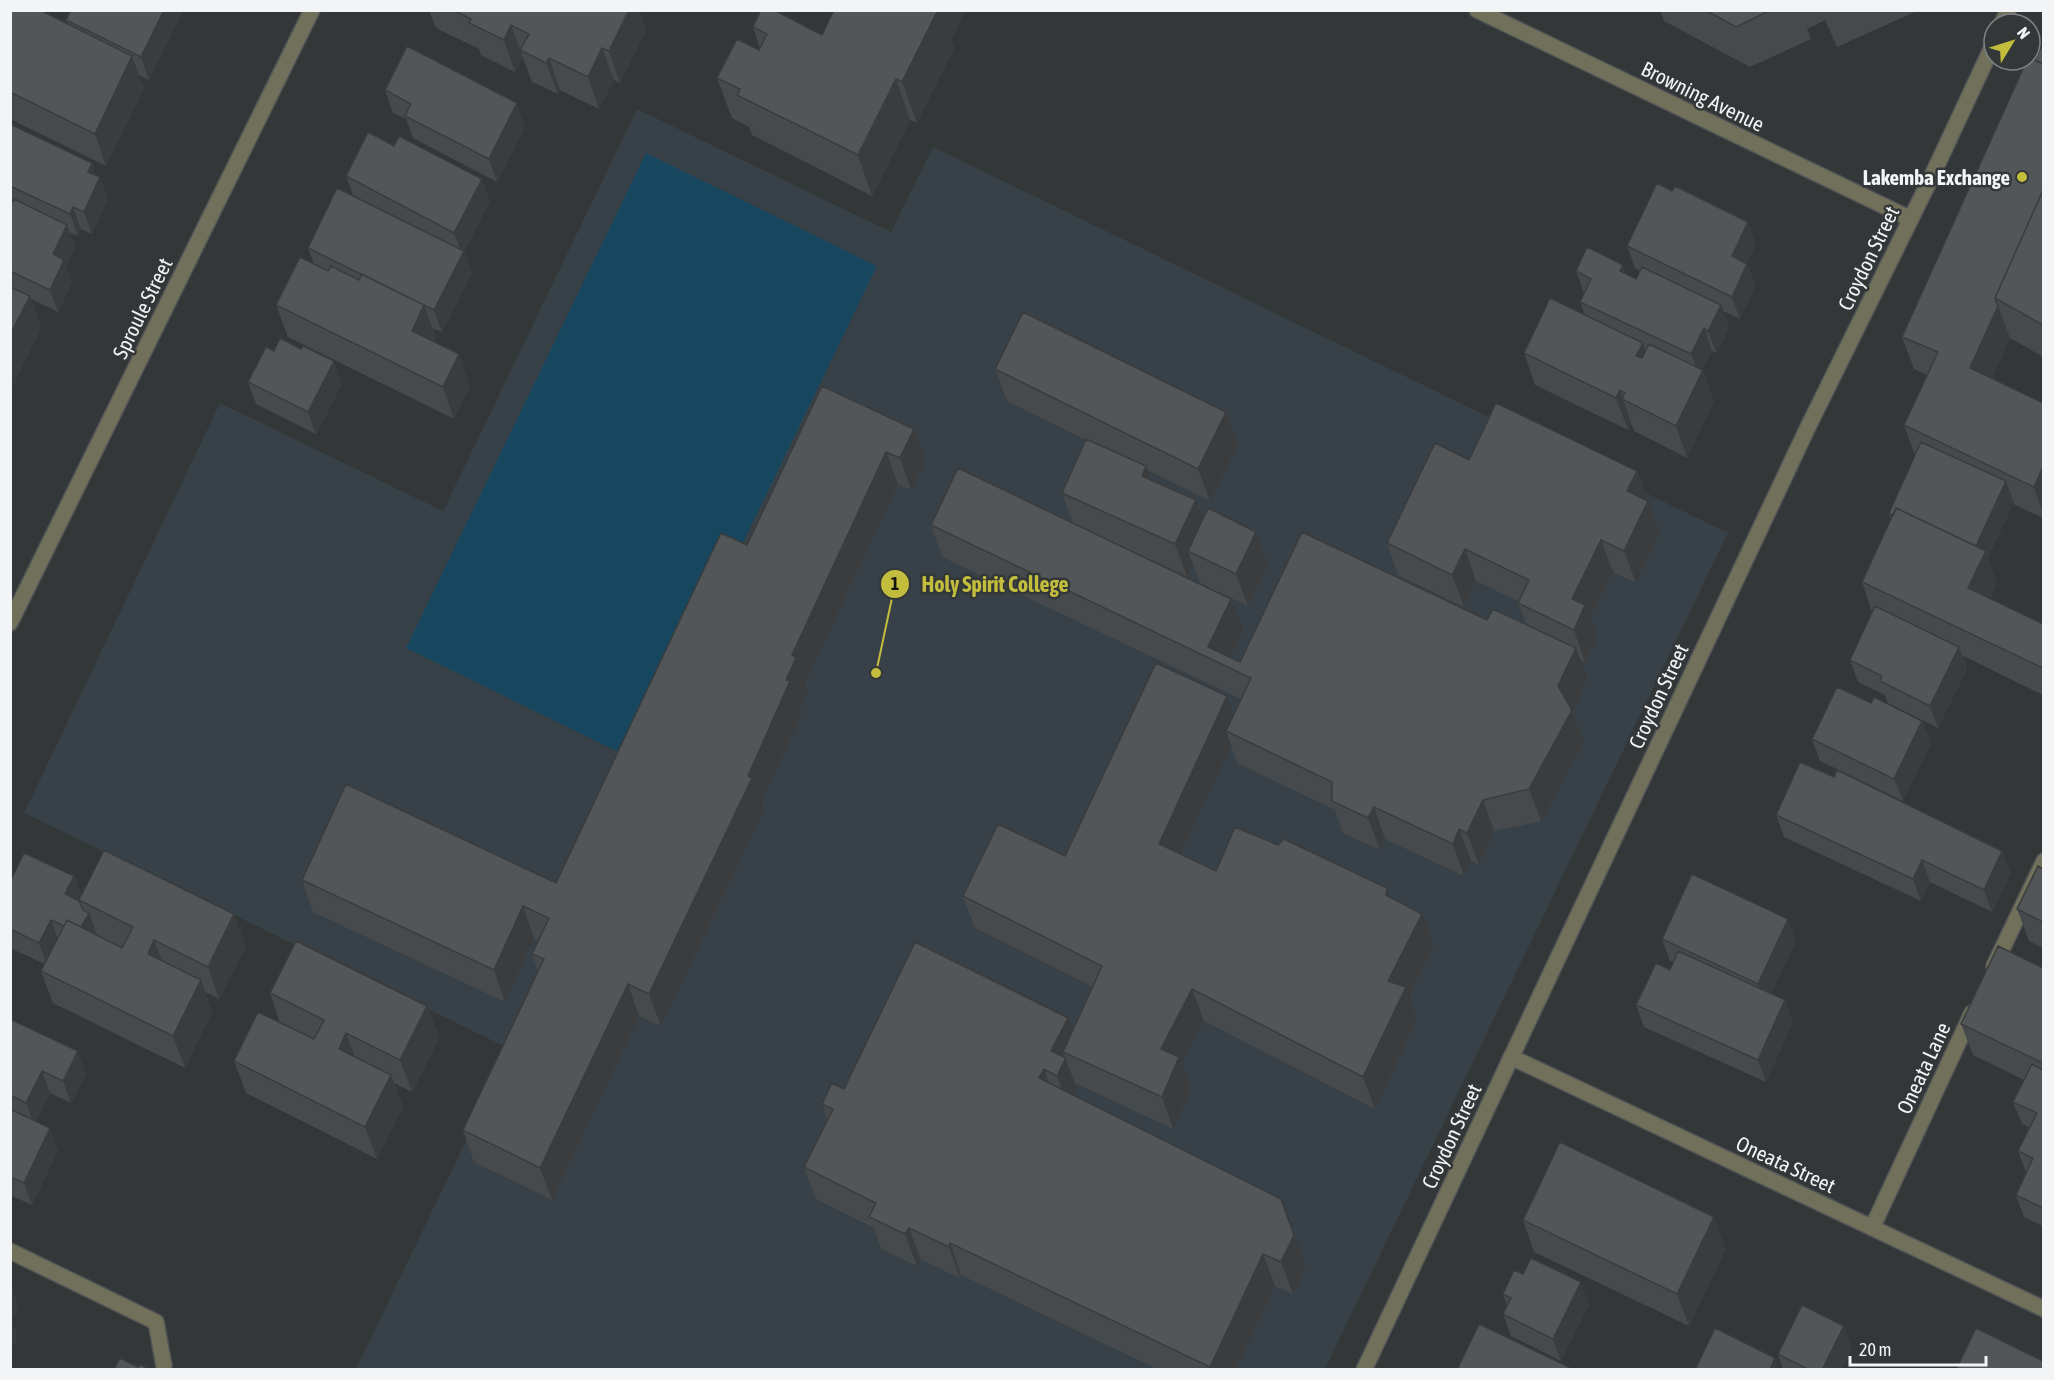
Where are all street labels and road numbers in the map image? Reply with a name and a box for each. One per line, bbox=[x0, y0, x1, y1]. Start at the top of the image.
street label: Browning Avenue bbox=[1638, 56, 1768, 136]
street label: Croydon Street bbox=[1833, 202, 1903, 314]
street label: Sproule Street bbox=[107, 254, 177, 362]
street label: Croydon Street bbox=[1623, 640, 1693, 752]
street label: Oneata Lane bbox=[1891, 1018, 1955, 1118]
street label: Croydon Street bbox=[1416, 1080, 1486, 1192]
street label: Oneata Street bbox=[1733, 1131, 1839, 1197]

